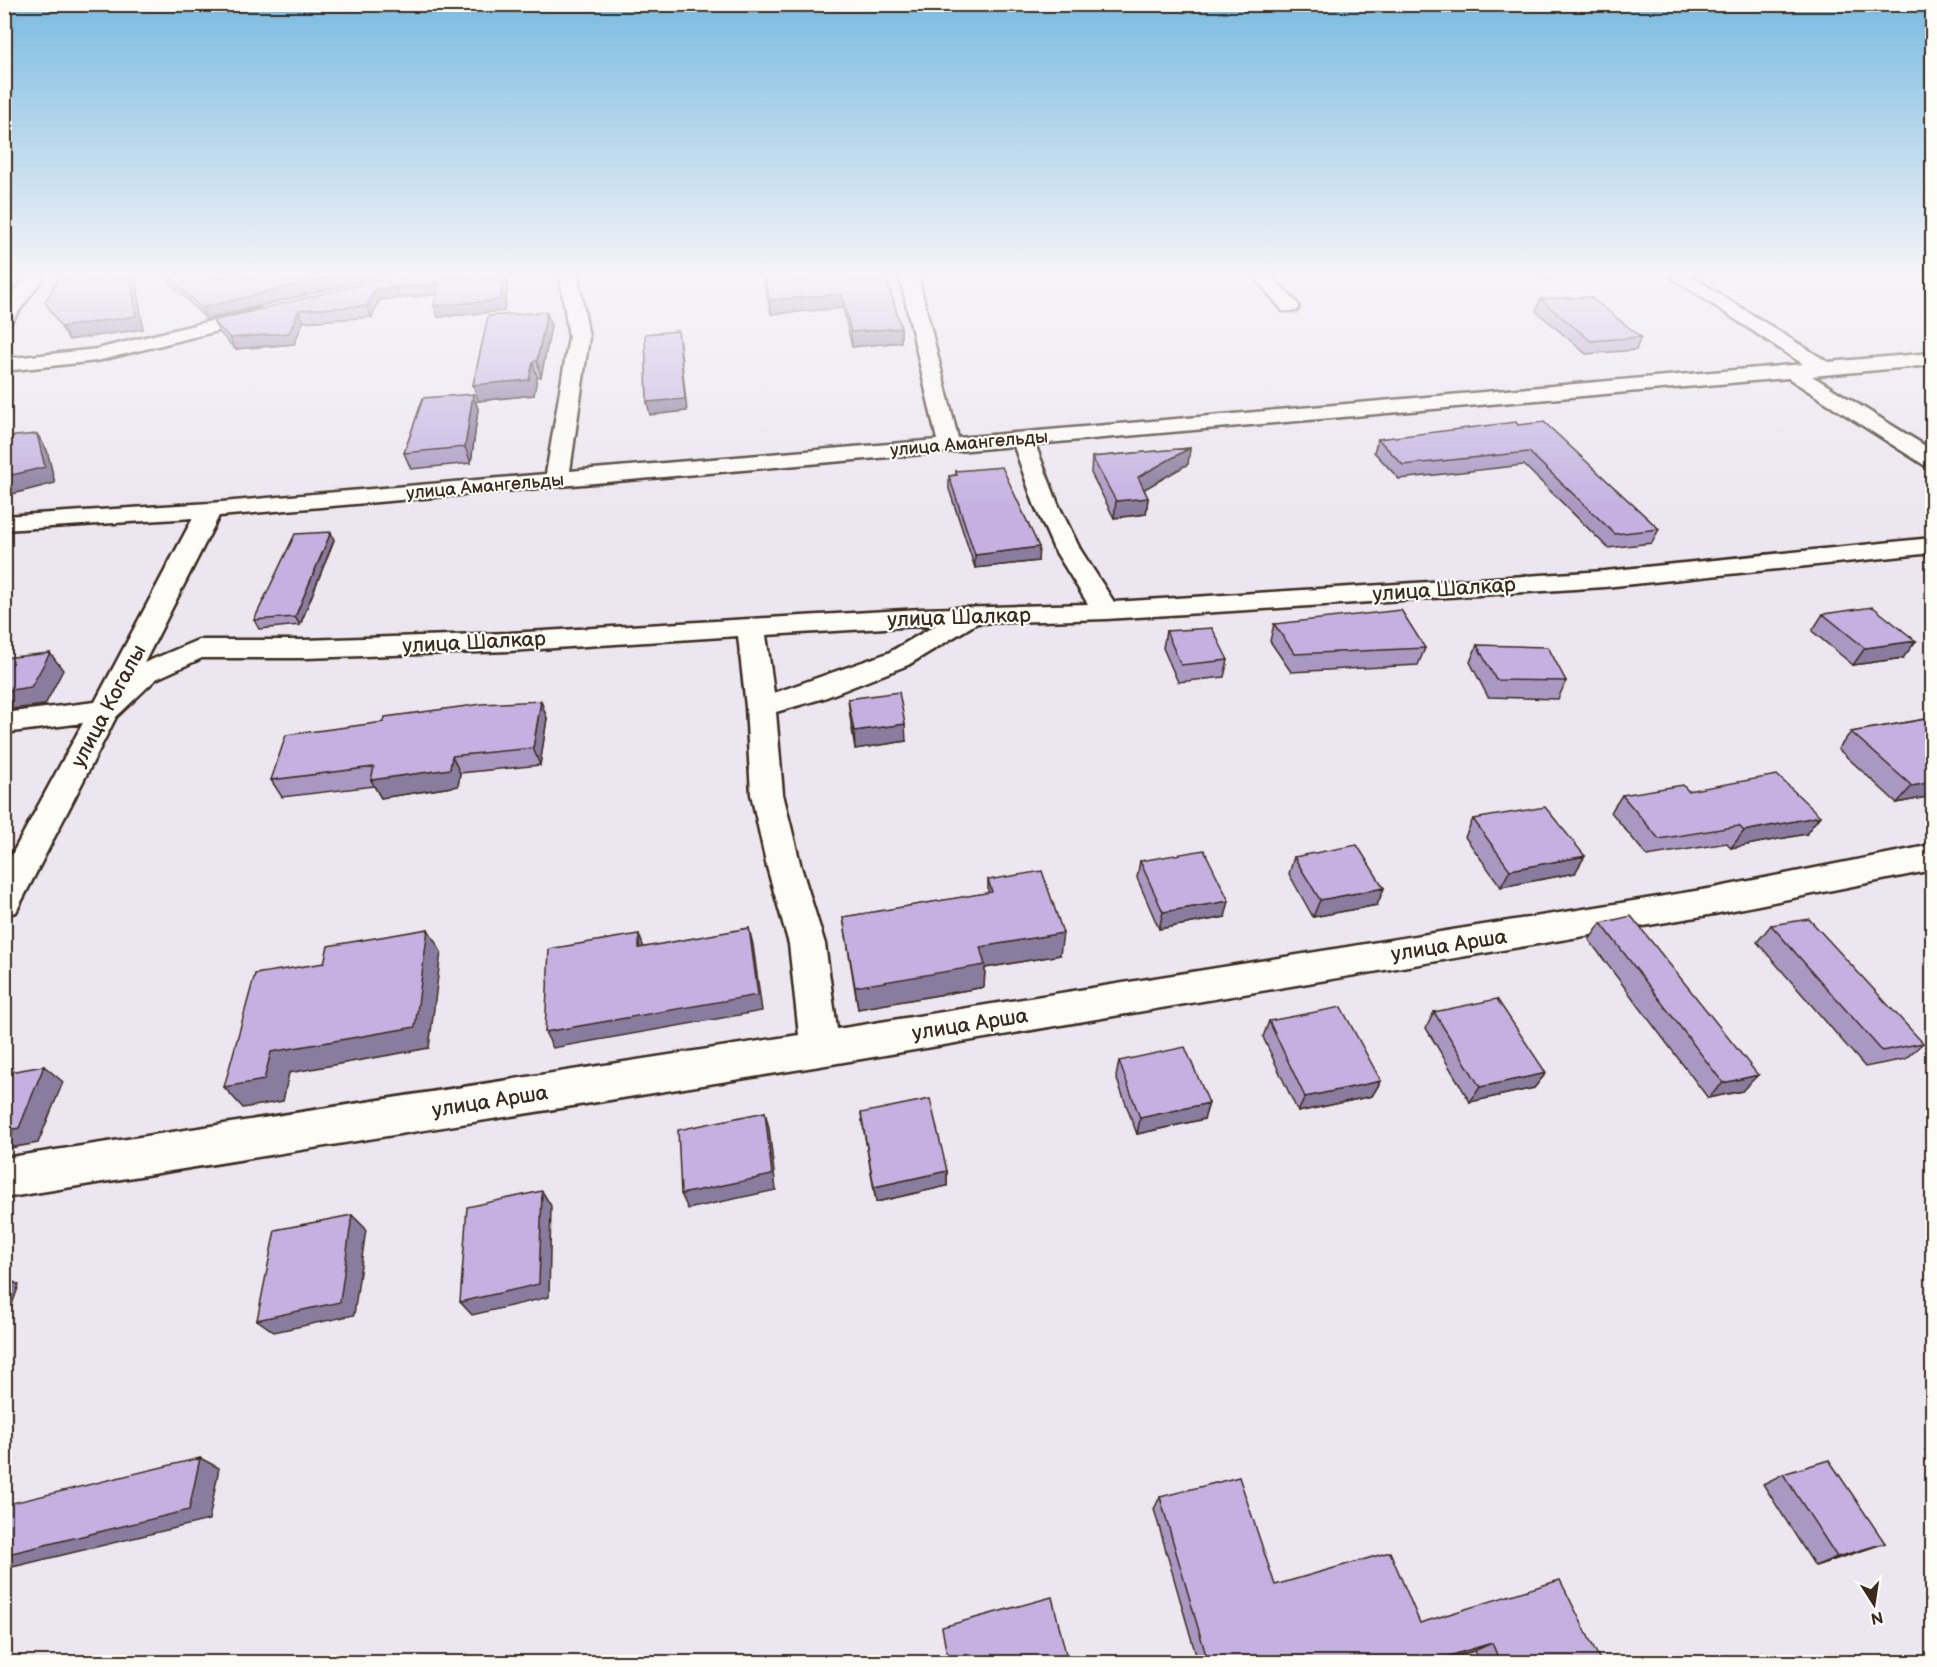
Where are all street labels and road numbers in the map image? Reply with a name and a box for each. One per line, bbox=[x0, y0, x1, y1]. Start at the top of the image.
street label: улица Амангельды bbox=[889, 426, 1049, 461]
street label: улица Амангельды bbox=[405, 469, 565, 504]
street label: улица Шалкар bbox=[1372, 572, 1517, 607]
street label: улица Шалкар bbox=[887, 602, 1031, 632]
street label: улица Шалкар bbox=[402, 626, 546, 659]
street label: улица Когалы bbox=[66, 641, 151, 772]
street label: улица Арша bbox=[1389, 924, 1509, 967]
street label: улица Арша bbox=[910, 1003, 1030, 1046]
street label: улица Арша bbox=[430, 1080, 550, 1123]

